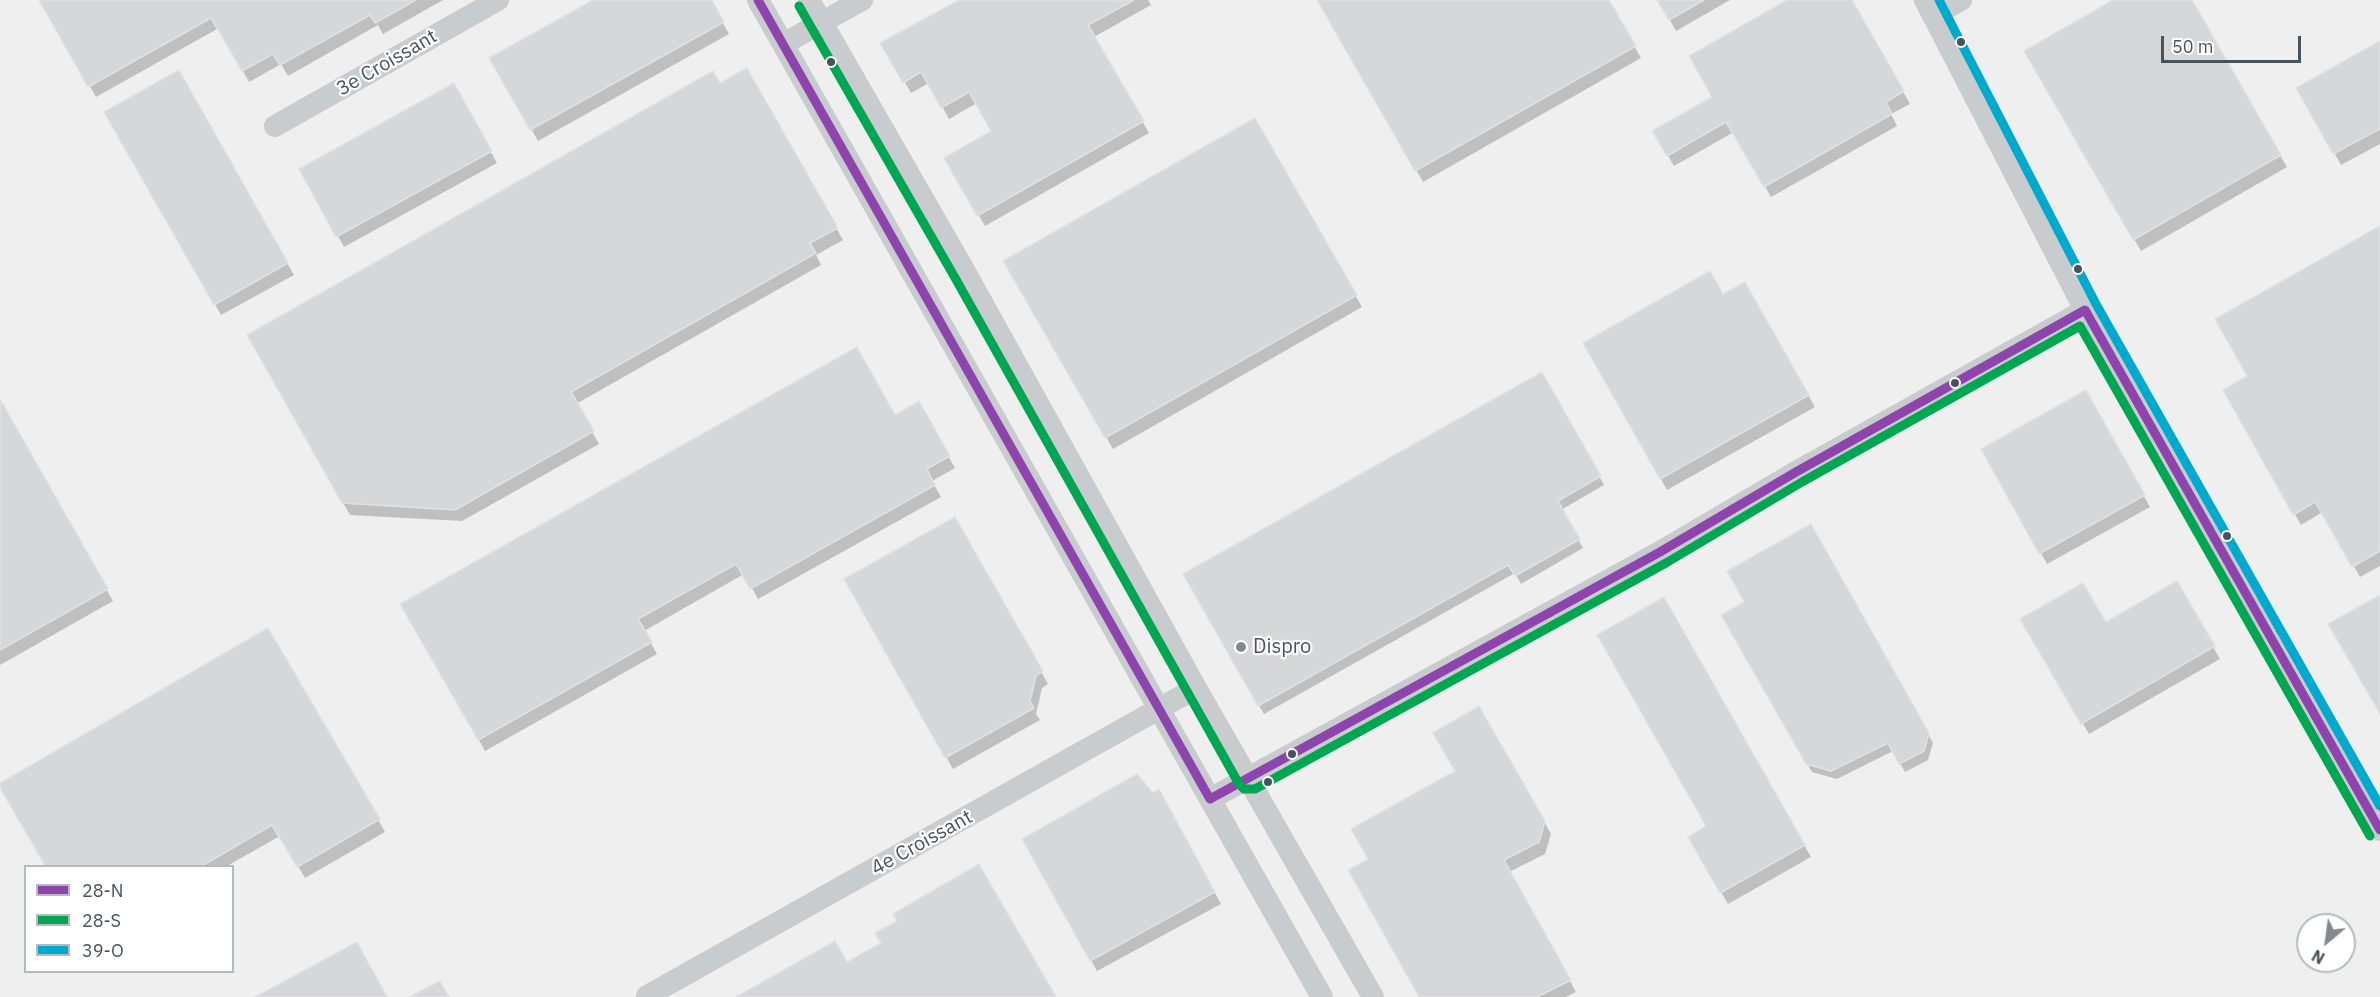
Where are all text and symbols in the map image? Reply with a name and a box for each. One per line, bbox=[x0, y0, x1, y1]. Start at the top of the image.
scale bar bbox=[2164, 24, 2304, 62]
street label: 3e Croissant bbox=[333, 25, 441, 101]
text: 50 m bbox=[2172, 35, 2214, 58]
unlabelled marker bbox=[1955, 36, 1967, 48]
unlabelled marker bbox=[825, 56, 837, 68]
unlabelled marker bbox=[2072, 263, 2084, 275]
unlabelled marker bbox=[1949, 377, 1961, 389]
unlabelled marker bbox=[2221, 530, 2233, 542]
place label: Dispro bbox=[1253, 635, 1311, 659]
marker: Dispro bbox=[1234, 640, 1248, 654]
unlabelled marker bbox=[1286, 748, 1298, 760]
unlabelled marker bbox=[1262, 776, 1274, 788]
street label: 4e Croissant bbox=[867, 805, 977, 881]
legend bbox=[24, 865, 234, 973]
text: 28-N bbox=[82, 879, 124, 902]
text: 28-S bbox=[82, 909, 121, 932]
north arrow bbox=[2296, 913, 2356, 973]
text: 39-O bbox=[82, 939, 124, 962]
text: N bbox=[2308, 945, 2328, 969]

